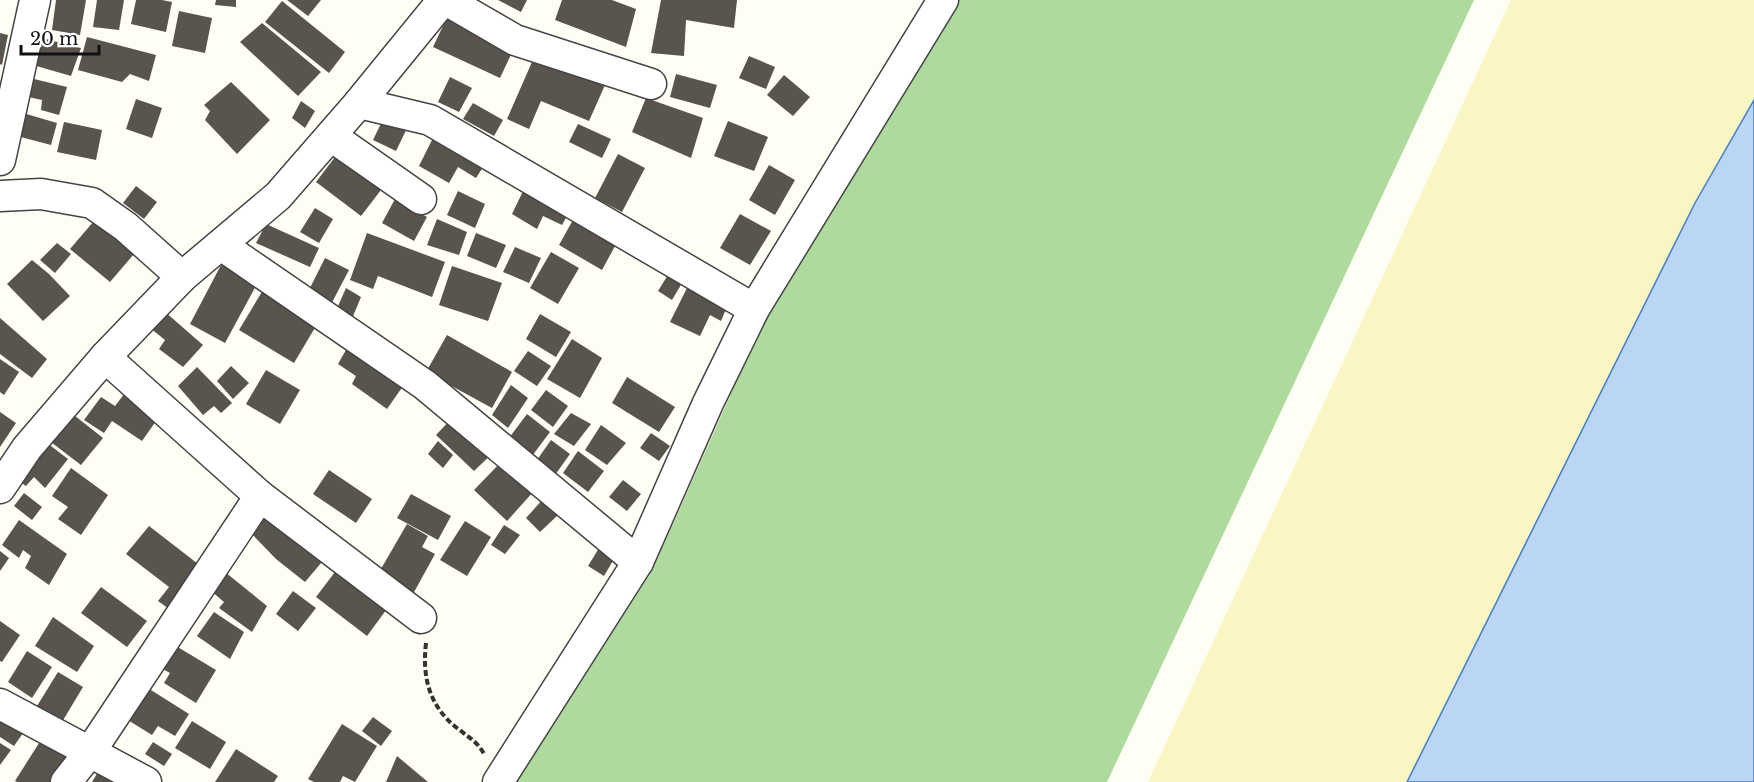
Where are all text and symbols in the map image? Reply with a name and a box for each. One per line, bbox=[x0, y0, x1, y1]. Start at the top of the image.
scale bar bbox=[21, 18, 99, 56]
text: 20 m bbox=[30, 28, 78, 50]

